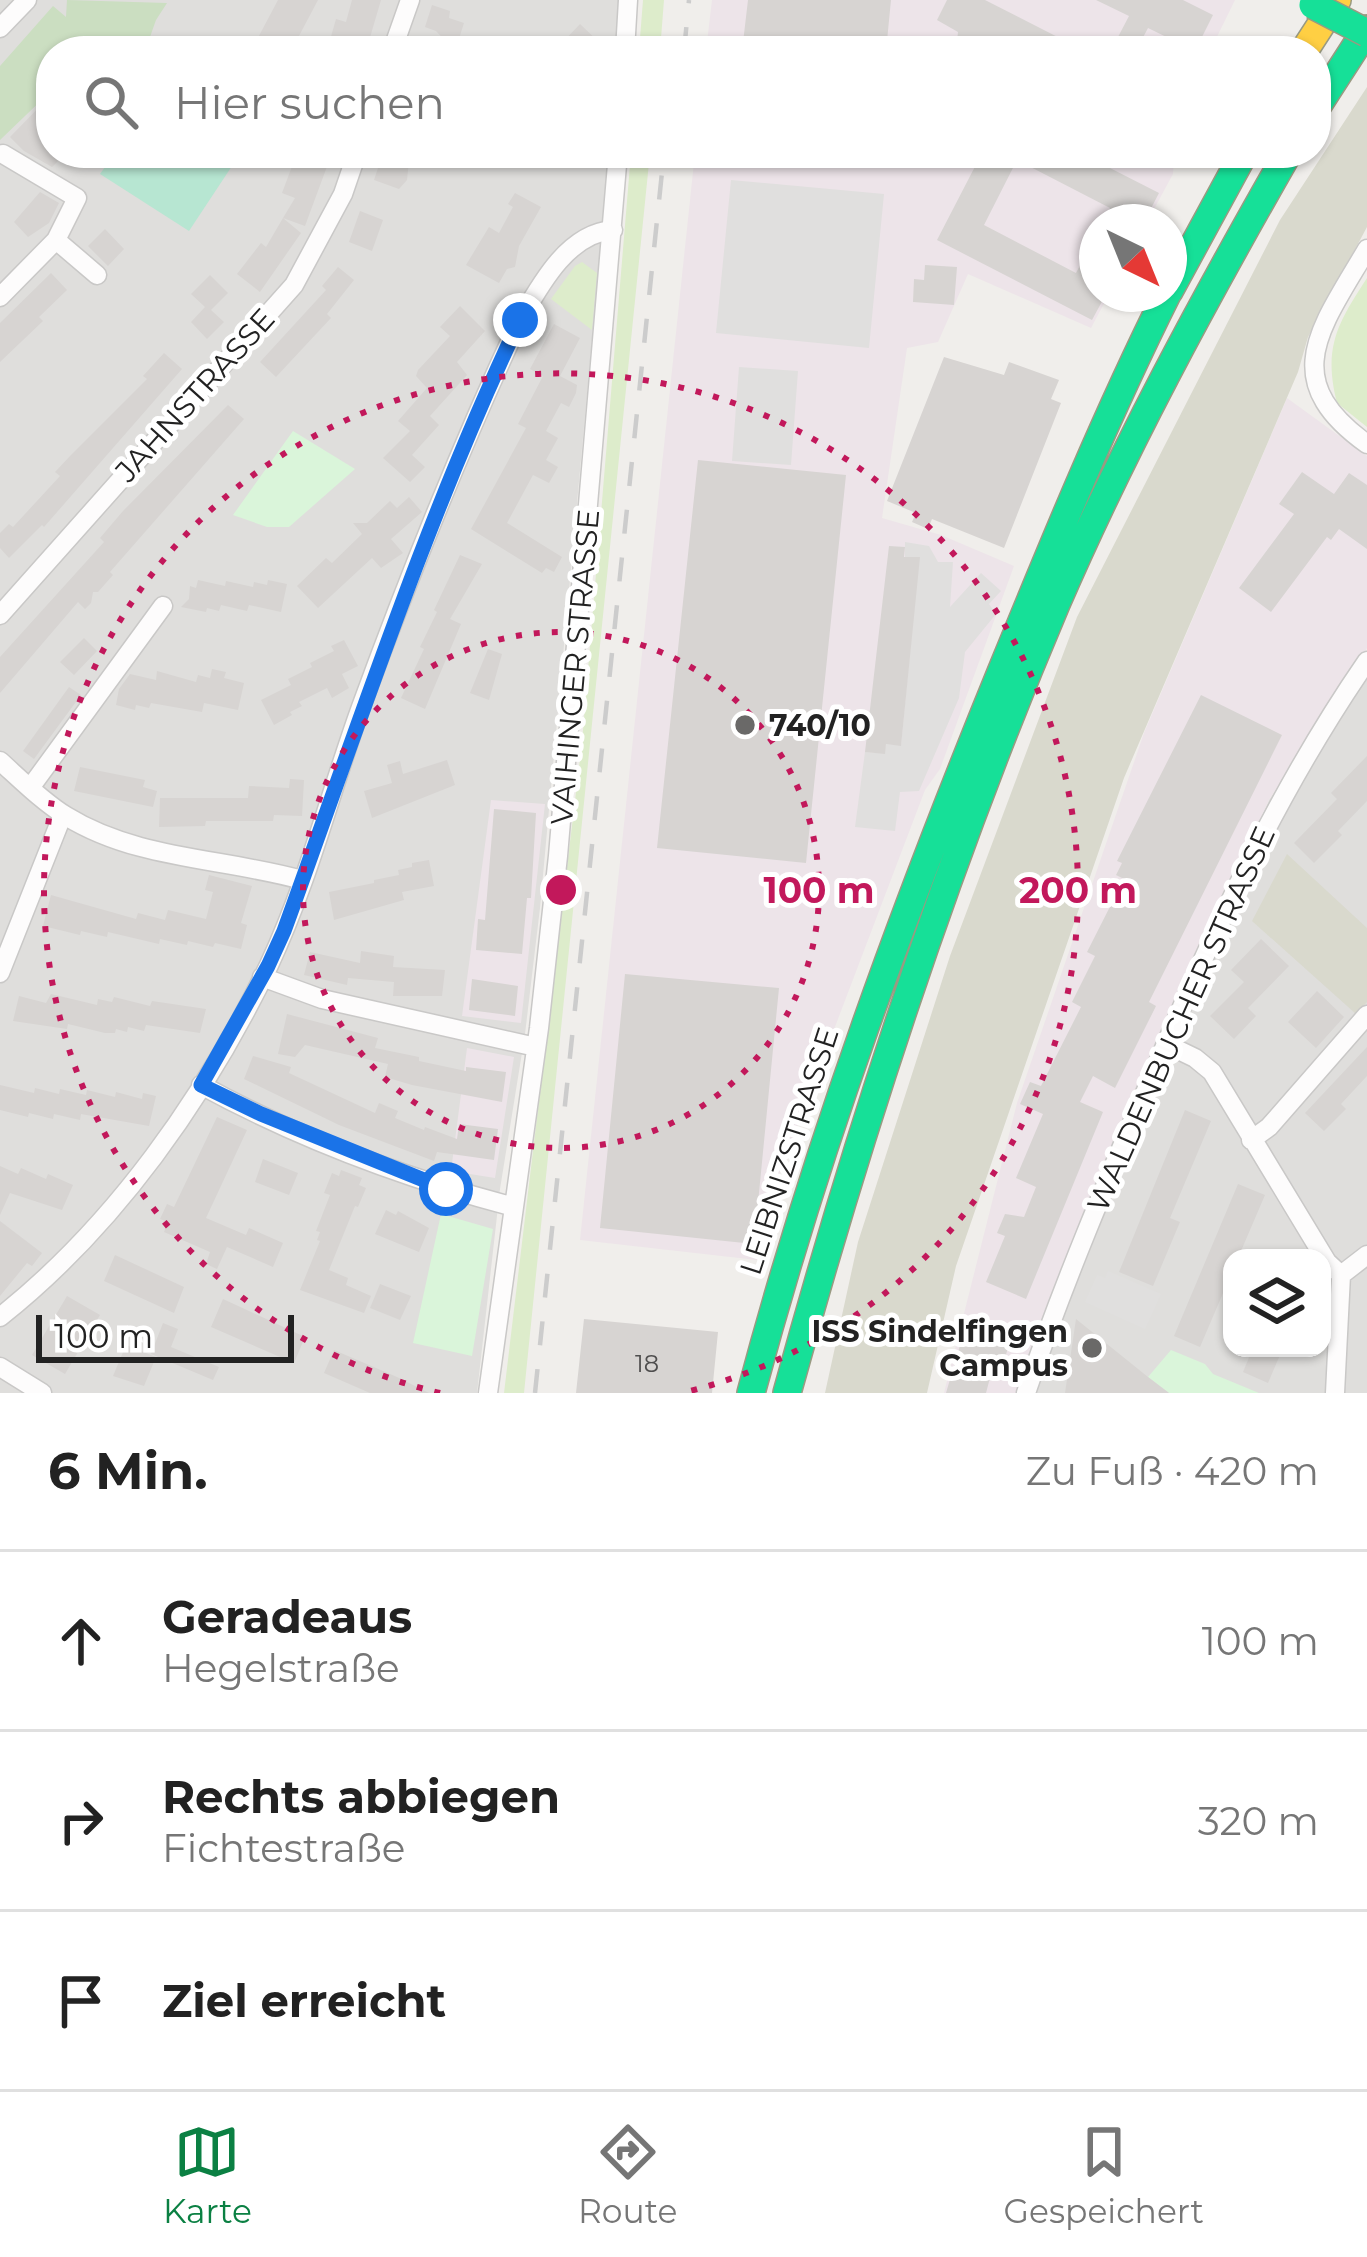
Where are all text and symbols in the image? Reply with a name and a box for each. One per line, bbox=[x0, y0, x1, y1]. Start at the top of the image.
search box bbox=[36, 36, 1331, 168]
icon: search bbox=[78, 69, 144, 135]
text: Hier suchen bbox=[174, 75, 445, 130]
north arrow bbox=[1079, 204, 1187, 312]
route end bbox=[493, 293, 547, 347]
street label: JAHNSTRASSE bbox=[107, 301, 282, 490]
street label: VAIHINGER STRASSE bbox=[543, 508, 607, 826]
place label: 740/10 bbox=[769, 707, 871, 744]
marker: 740/10 bbox=[732, 712, 758, 738]
street label: WALDENBUCHER STRASSE bbox=[1079, 821, 1283, 1217]
text: 100 m bbox=[764, 868, 874, 912]
text: 200 m bbox=[1019, 868, 1137, 912]
centre of rings bbox=[540, 869, 582, 911]
street label: LEIBNIZSTRASSE bbox=[732, 1023, 846, 1279]
route start bbox=[419, 1162, 473, 1216]
map controls bbox=[1223, 1249, 1331, 1357]
button: layers bbox=[1223, 1249, 1331, 1357]
scale bar bbox=[36, 1309, 294, 1362]
place label: ISS Sindelfingen Campus bbox=[811, 1313, 1068, 1384]
text: 100 m bbox=[54, 1316, 153, 1356]
marker: ISS Sindelfingen Campus bbox=[1079, 1335, 1105, 1361]
house number: 18 bbox=[635, 1349, 659, 1378]
text: 6 Min. bbox=[48, 1440, 208, 1502]
text: Zu Fuß · 420 m bbox=[1026, 1447, 1319, 1495]
text: Geradeaus bbox=[162, 1589, 412, 1644]
icon: ahead bbox=[48, 1608, 114, 1674]
text: 100 m bbox=[1202, 1617, 1319, 1665]
text: Hegelstraße bbox=[162, 1644, 400, 1692]
text: Rechts abbiegen bbox=[162, 1769, 560, 1824]
icon: right bbox=[48, 1788, 114, 1854]
text: 320 m bbox=[1198, 1797, 1319, 1845]
text: Fichtestraße bbox=[162, 1824, 405, 1872]
icon: arrive bbox=[48, 1968, 114, 2034]
text: Ziel erreicht bbox=[162, 1973, 446, 2028]
tab: Karte bbox=[163, 2119, 252, 2231]
tab: Route bbox=[578, 2119, 677, 2231]
tab: Gespeichert bbox=[1004, 2119, 1204, 2231]

